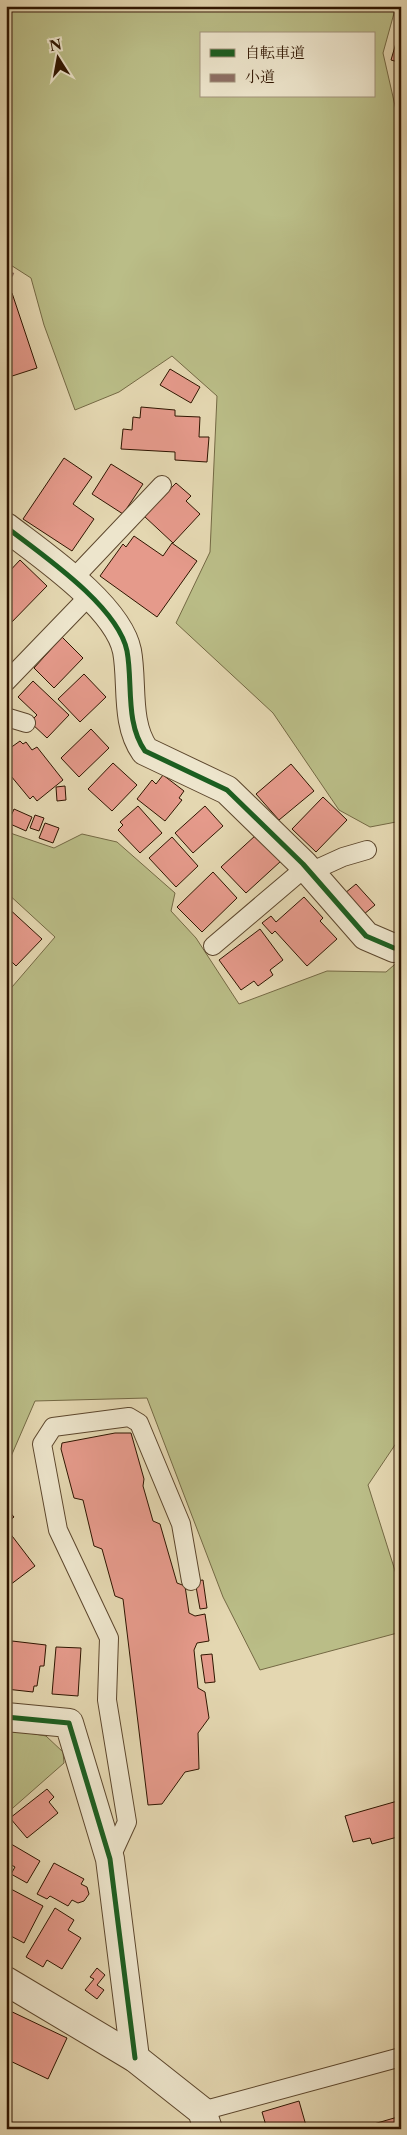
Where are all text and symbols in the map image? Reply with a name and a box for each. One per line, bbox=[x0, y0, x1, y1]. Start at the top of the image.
north arrow bbox=[32, 32, 82, 82]
legend bbox=[200, 32, 374, 98]
text: N bbox=[48, 35, 63, 55]
text: 自転車道 bbox=[245, 43, 305, 62]
text: 小道 bbox=[245, 67, 275, 86]

